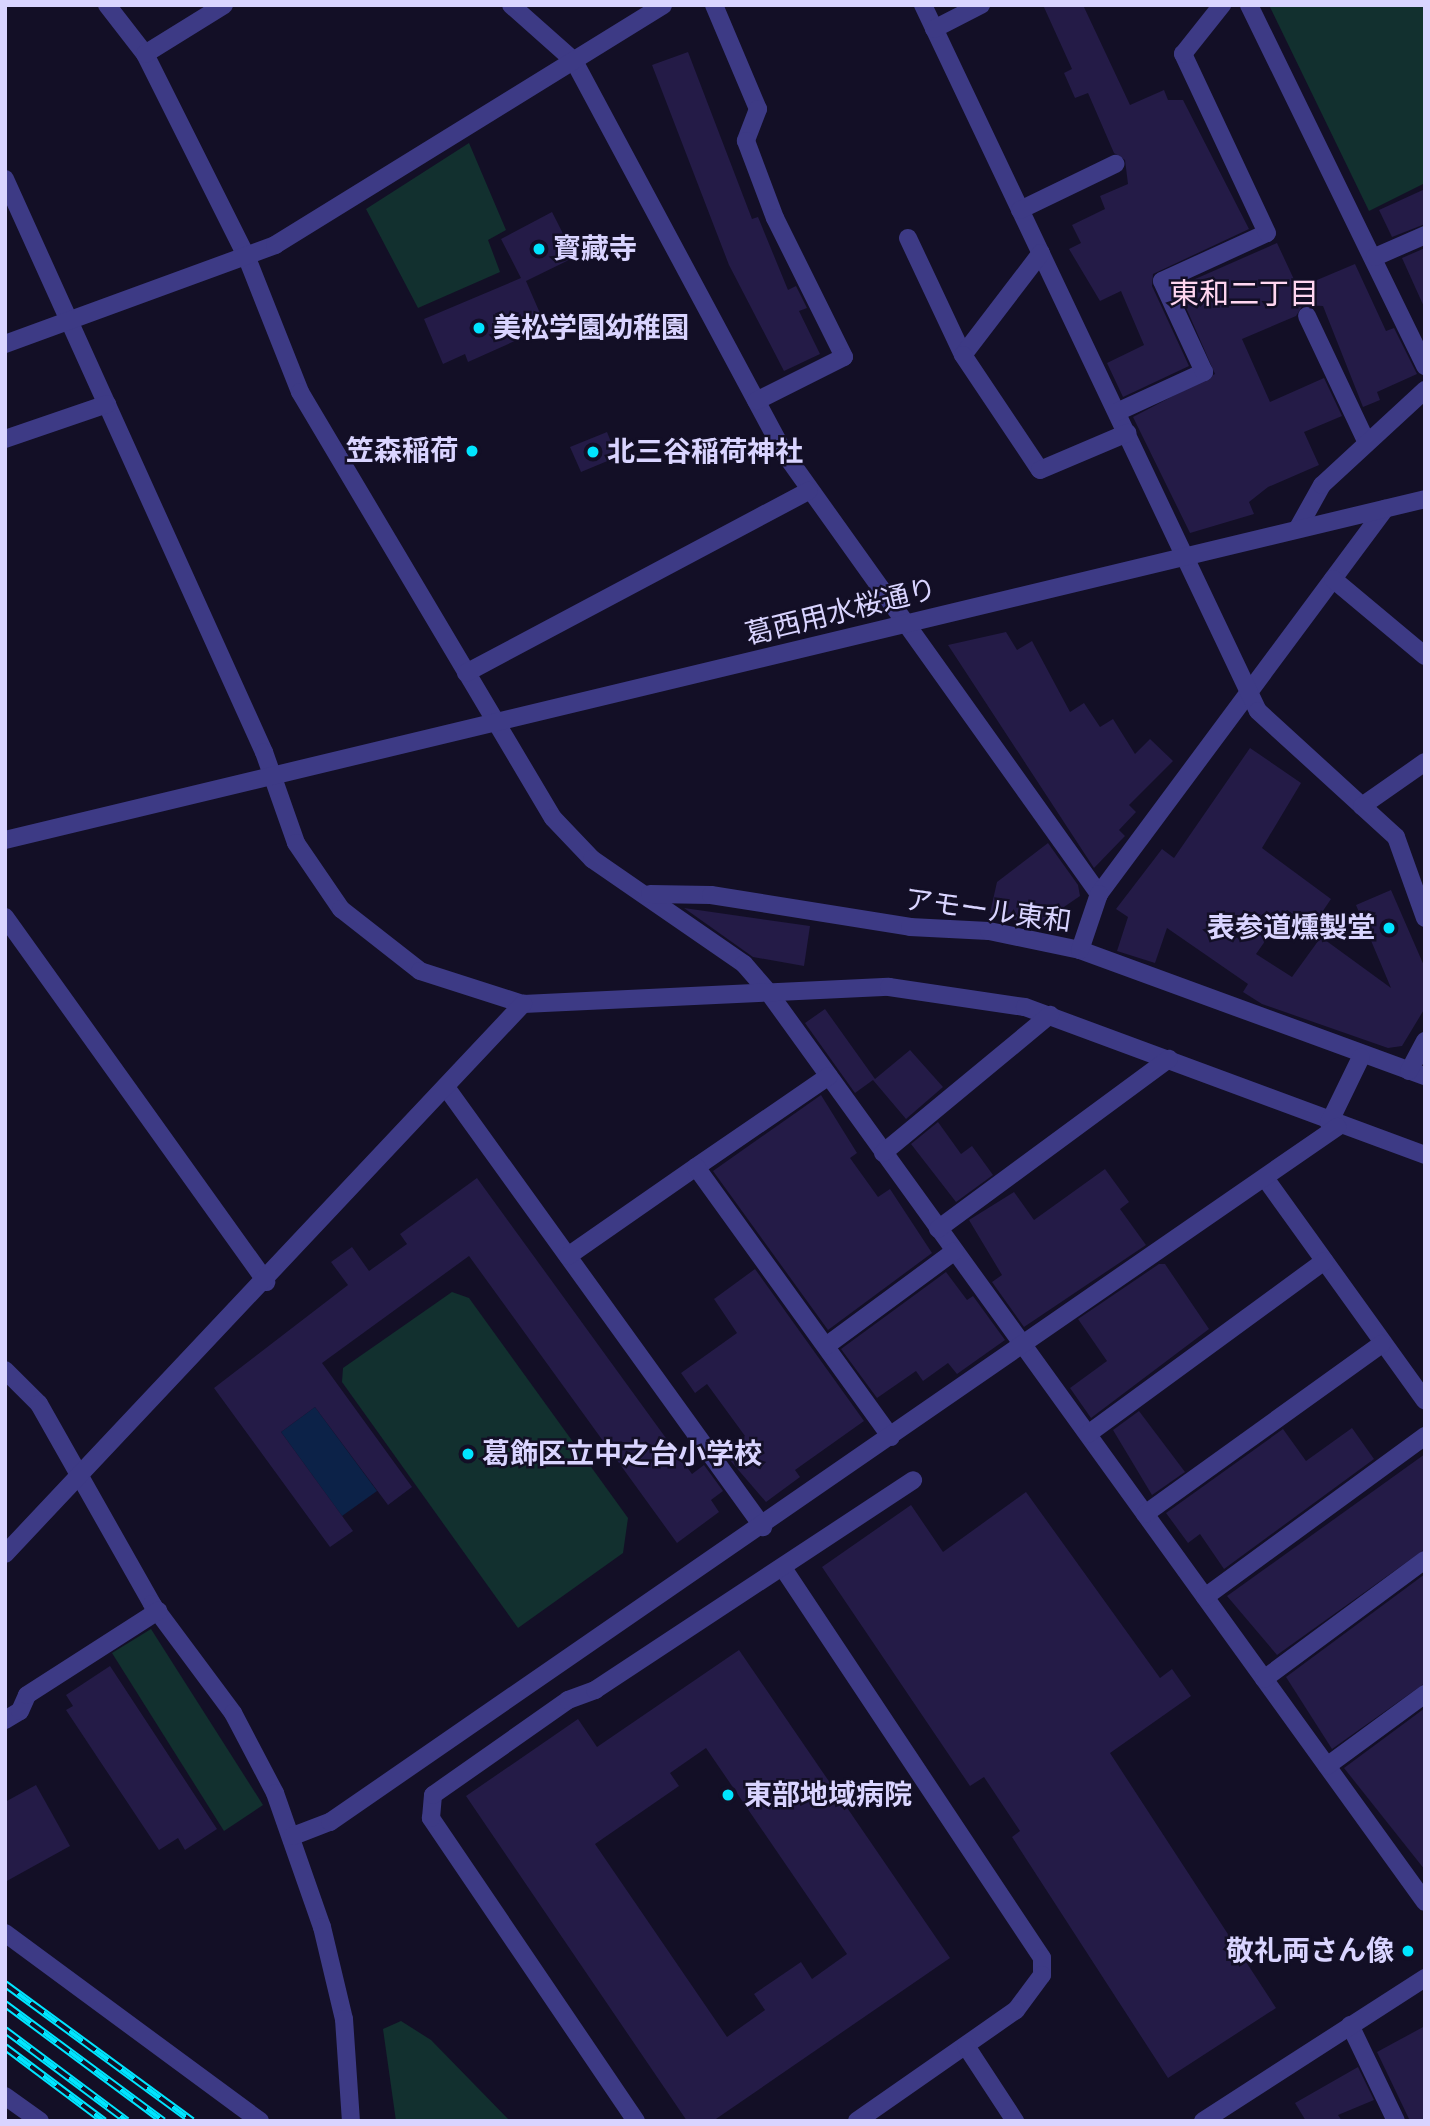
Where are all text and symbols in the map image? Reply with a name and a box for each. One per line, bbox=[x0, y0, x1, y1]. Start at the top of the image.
place label: 寳藏寺 bbox=[553, 232, 637, 266]
marker: 寳藏寺 bbox=[531, 241, 547, 257]
district label: 東和二丁目 bbox=[1169, 276, 1319, 312]
place label: 美松学園幼稚園 bbox=[493, 311, 689, 345]
marker: 美松学園幼稚園 bbox=[471, 320, 487, 336]
place label: 笠森稲荷 bbox=[346, 434, 458, 468]
place label: 北三谷稲荷神社 bbox=[607, 435, 803, 469]
marker: 笠森稲荷 bbox=[464, 443, 480, 459]
marker: 北三谷稲荷神社 bbox=[585, 444, 601, 460]
street label: 葛西用水桜通り bbox=[742, 572, 940, 652]
street label: アモール東和 bbox=[902, 883, 1074, 939]
place label: 表参道燻製堂 bbox=[1207, 911, 1375, 945]
marker: 表参道燻製堂 bbox=[1381, 920, 1397, 936]
place label: 葛飾区立中之台小学校 bbox=[482, 1437, 762, 1471]
marker: 葛飾区立中之台小学校 bbox=[460, 1446, 476, 1462]
place label: 東部地域病院 bbox=[744, 1778, 912, 1812]
marker: 東部地域病院 bbox=[718, 1785, 738, 1805]
place label: 敬礼両さん像 bbox=[1226, 1934, 1394, 1968]
marker: 敬礼両さん像 bbox=[1400, 1943, 1416, 1959]

